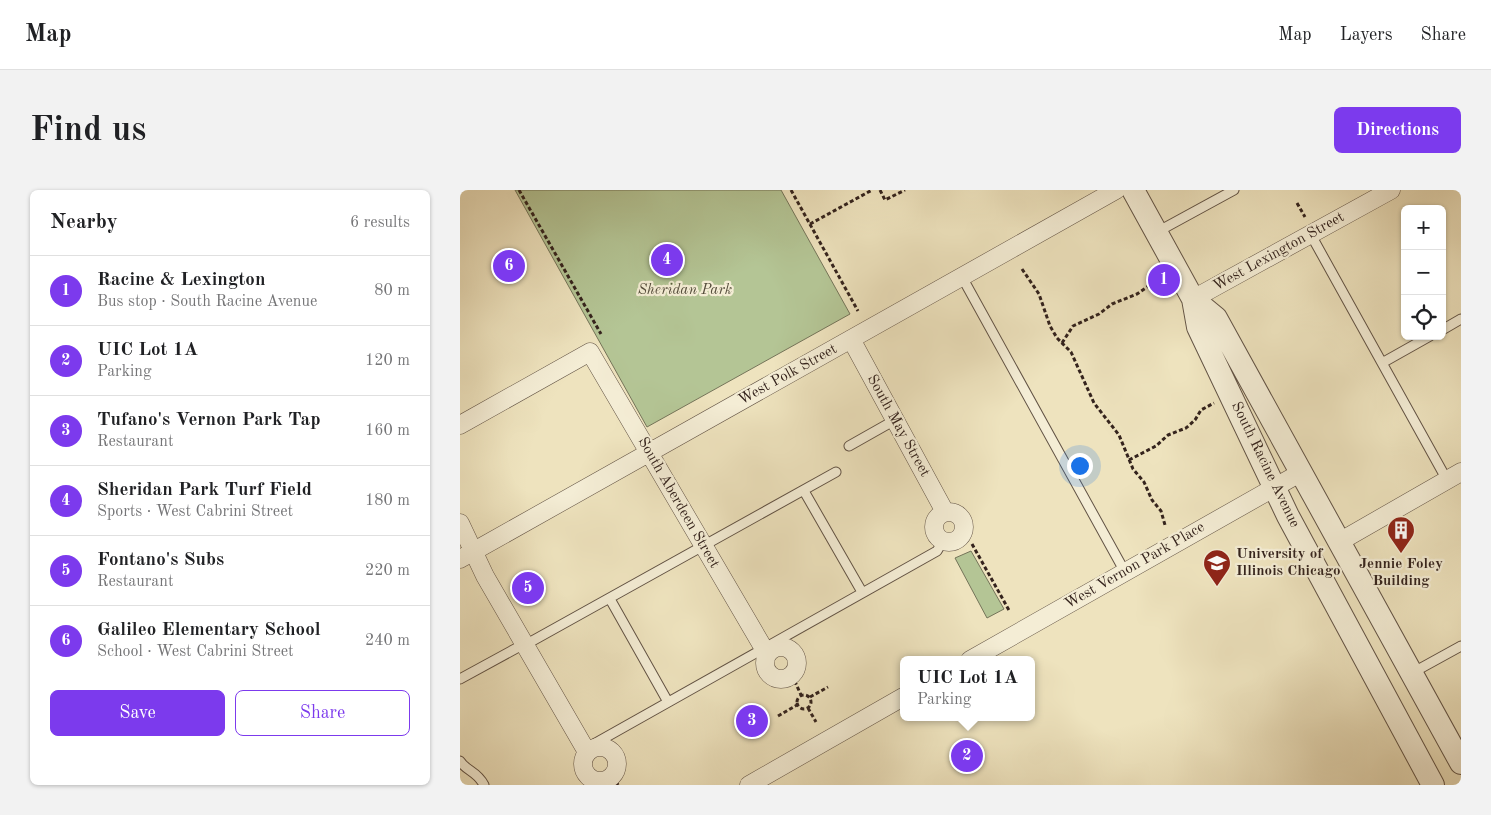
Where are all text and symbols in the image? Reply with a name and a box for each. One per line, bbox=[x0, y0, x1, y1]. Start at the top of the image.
text: Map bbox=[25, 23, 72, 47]
text: Map bbox=[1278, 26, 1312, 44]
text: Layers bbox=[1340, 26, 1392, 44]
text: Share bbox=[1420, 26, 1466, 44]
button: Directions bbox=[1334, 107, 1461, 153]
text: Find us bbox=[30, 113, 146, 148]
map controls bbox=[1401, 205, 1446, 340]
button: + bbox=[1401, 205, 1446, 250]
street label: West Lexington Street bbox=[1211, 210, 1347, 294]
text: Nearby bbox=[50, 212, 118, 233]
text: 6 results bbox=[350, 215, 410, 231]
pin: 4 bbox=[651, 241, 683, 279]
pin: 6 bbox=[493, 247, 525, 285]
button: − bbox=[1401, 250, 1446, 295]
pin: 1 bbox=[1148, 261, 1180, 299]
text: Racine & Lexington bbox=[97, 271, 266, 290]
text: 1 bbox=[61, 283, 71, 299]
text: 80 m bbox=[374, 283, 410, 299]
park label: Sheridan Park bbox=[638, 283, 732, 298]
text: Bus stop · South Racine Avenue bbox=[97, 294, 317, 310]
button: locate bbox=[1401, 295, 1446, 340]
text: UIC Lot 1A bbox=[97, 341, 198, 360]
street label: West Polk Street bbox=[736, 342, 840, 408]
text: 2 bbox=[61, 353, 71, 369]
text: 120 m bbox=[365, 353, 410, 369]
text: Parking bbox=[97, 364, 152, 380]
street label: South May Street bbox=[864, 373, 932, 479]
street label: South Racine Avenue bbox=[1228, 400, 1302, 530]
text: Tufano's Vernon Park Tap bbox=[97, 411, 321, 430]
text: 3 bbox=[61, 423, 71, 439]
text: 160 m bbox=[365, 423, 410, 439]
text: Restaurant bbox=[97, 434, 174, 450]
street label: South Aberdeen Street bbox=[634, 435, 722, 571]
your location bbox=[1067, 453, 1093, 479]
text: Sheridan Park Turf Field bbox=[97, 481, 312, 500]
text: 4 bbox=[61, 493, 71, 509]
text: 180 m bbox=[365, 493, 410, 509]
text: Sports · West Cabrini Street bbox=[97, 504, 293, 520]
building icon: Jennie Foley Building bbox=[1386, 515, 1416, 554]
street label: West Vernon Park Place bbox=[1063, 520, 1208, 612]
place label: University of Illinois Chicago bbox=[1236, 547, 1341, 579]
school or university icon: University of Illinois Chicago bbox=[1202, 548, 1232, 587]
text: Fontano's Subs bbox=[97, 551, 224, 570]
place label: Jennie Foley Building bbox=[1359, 557, 1443, 589]
text: 5 bbox=[61, 563, 71, 579]
text: 220 m bbox=[365, 563, 410, 579]
pin: 5 bbox=[512, 569, 544, 607]
text: Restaurant bbox=[97, 574, 174, 590]
text: Galileo Elementary School bbox=[97, 621, 321, 640]
text: 6 bbox=[61, 633, 71, 649]
text: 240 m bbox=[365, 633, 410, 649]
text: School · West Cabrini Street bbox=[97, 644, 294, 660]
popup bbox=[900, 656, 1035, 721]
text: UIC Lot 1A bbox=[917, 669, 1018, 688]
button: Save bbox=[50, 690, 225, 736]
button: Share bbox=[235, 690, 410, 736]
text: Parking bbox=[917, 692, 971, 708]
pin: 3 bbox=[736, 702, 768, 740]
pin: 2 bbox=[951, 737, 983, 775]

